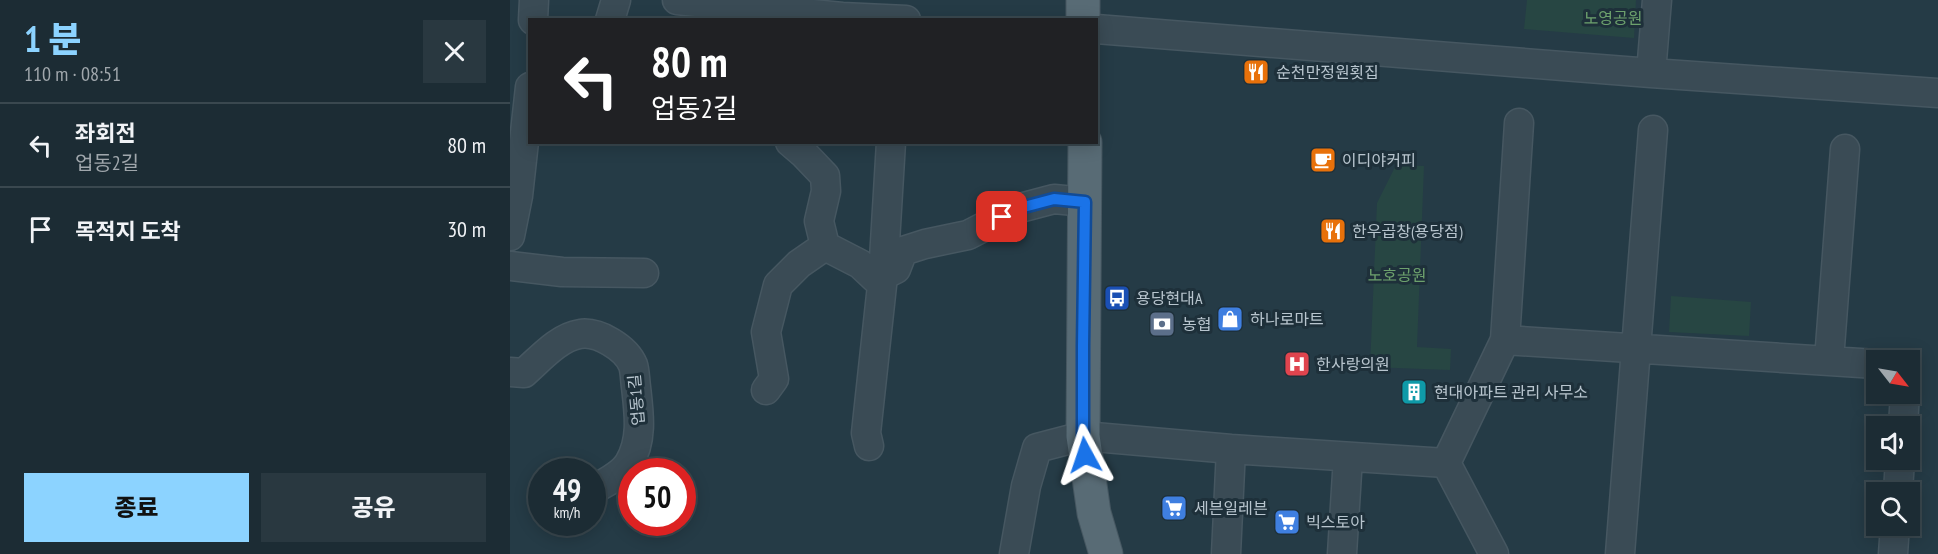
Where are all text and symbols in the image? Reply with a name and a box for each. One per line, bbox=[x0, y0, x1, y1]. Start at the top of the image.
park label: 노영공원 bbox=[1584, 8, 1642, 28]
text: 1 분 bbox=[24, 15, 82, 62]
button: close bbox=[423, 20, 486, 83]
text: 80 m bbox=[651, 34, 728, 89]
icon: left bbox=[552, 42, 630, 120]
restaurant icon: 순천만정원횟집 bbox=[1241, 57, 1271, 87]
text: 110 m · 08:51 bbox=[24, 61, 121, 87]
place label: 순천만정원횟집 bbox=[1276, 62, 1379, 82]
text: 업동2길 bbox=[651, 91, 738, 125]
text: 좌회전 bbox=[75, 119, 136, 147]
icon: left bbox=[24, 129, 57, 162]
text: 80 m bbox=[447, 131, 486, 159]
cafe icon: 이디야커피 bbox=[1308, 145, 1338, 175]
text: 업동2길 bbox=[75, 150, 139, 176]
place label: 이디야커피 bbox=[1342, 150, 1416, 170]
pin bbox=[976, 191, 1027, 242]
icon: arrive bbox=[985, 200, 1018, 233]
icon: arrive bbox=[24, 213, 57, 246]
text: 30 m bbox=[447, 215, 486, 243]
restaurant icon: 한우곱창(용당점) bbox=[1318, 216, 1348, 246]
text: 목적지 도착 bbox=[75, 217, 181, 245]
place label: 한우곱창(용당점) bbox=[1352, 221, 1463, 241]
park label: 노호공원 bbox=[1368, 265, 1426, 285]
bus stop icon: 용당현대A bbox=[1102, 283, 1132, 313]
place label: 용당현대A bbox=[1136, 288, 1203, 308]
shop icon: 하나로마트 bbox=[1215, 304, 1245, 334]
bank icon: 농협 bbox=[1147, 309, 1177, 339]
place label: 하나로마트 bbox=[1250, 309, 1324, 329]
place label: 농협 bbox=[1182, 314, 1211, 334]
hospital icon: 한사랑의원 bbox=[1282, 349, 1312, 379]
north arrow bbox=[1866, 350, 1920, 404]
map controls bbox=[1866, 350, 1920, 536]
place label: 한사랑의원 bbox=[1316, 354, 1390, 374]
street label: 업동1길 bbox=[624, 374, 648, 426]
building icon: 현대아파트 관리 사무소 bbox=[1399, 377, 1429, 407]
place label: 현대아파트 관리 사무소 bbox=[1434, 382, 1588, 402]
button: sound bbox=[1866, 416, 1920, 470]
position arrow bbox=[1053, 423, 1117, 487]
speed limit sign: 50 bbox=[618, 458, 696, 536]
text: 49 bbox=[553, 470, 581, 509]
button: 종료 bbox=[24, 473, 249, 542]
button: 공유 bbox=[261, 473, 486, 542]
button: search bbox=[1866, 482, 1920, 536]
supermarket icon: 세븐일레븐 bbox=[1159, 493, 1189, 523]
place label: 세븐일레븐 bbox=[1194, 498, 1268, 518]
text: km/h bbox=[554, 503, 580, 522]
supermarket icon: 빅스토아 bbox=[1272, 507, 1302, 537]
place label: 빅스토아 bbox=[1306, 512, 1365, 532]

